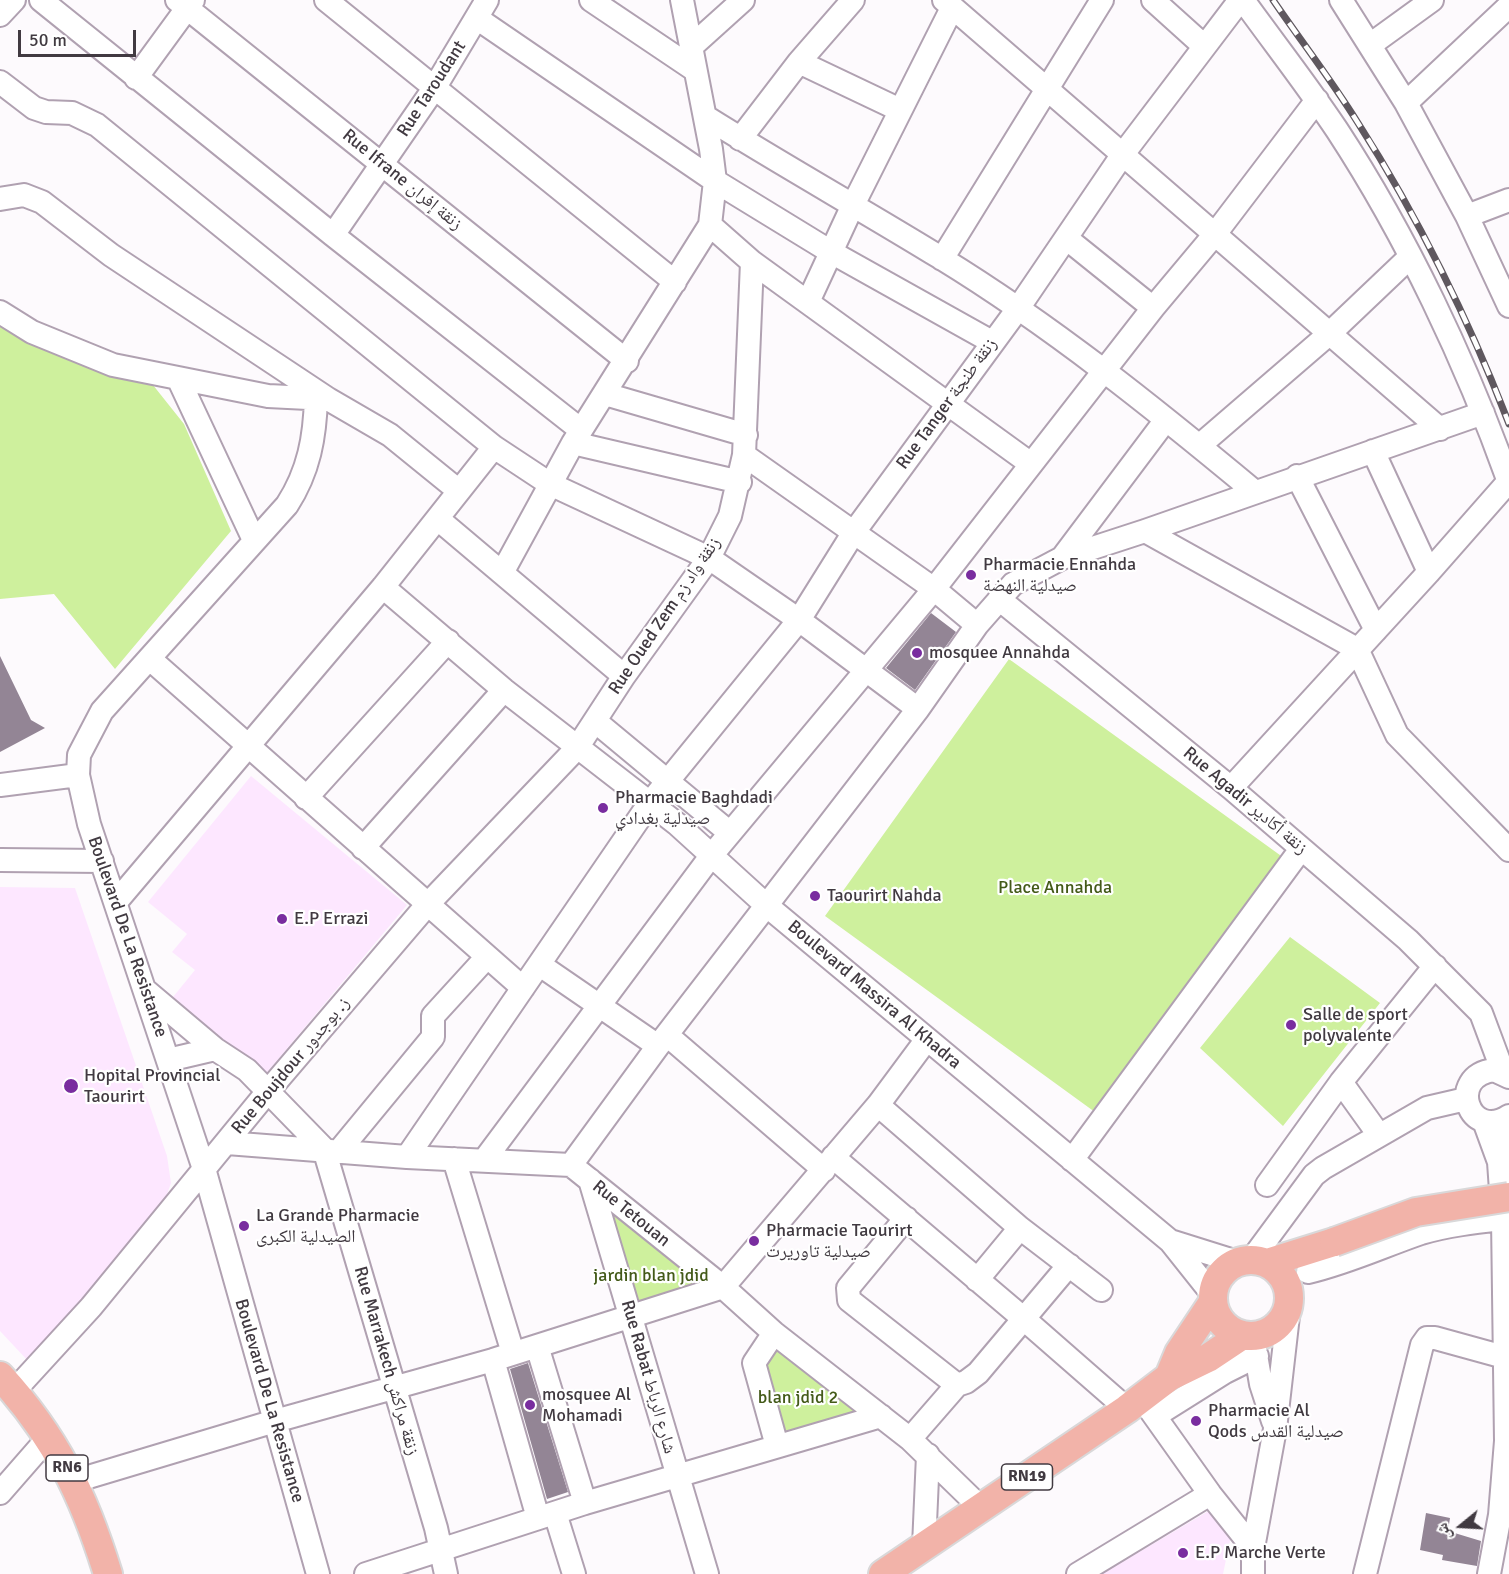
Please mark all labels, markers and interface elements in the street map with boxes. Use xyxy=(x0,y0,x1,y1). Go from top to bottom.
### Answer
scale bar xyxy=(21,18,140,56)
text: 50 m xyxy=(29,29,67,51)
street label: Rue Taroudant xyxy=(393,37,471,141)
street label: Rue Ifrane زنقة إفران xyxy=(338,125,466,235)
street label: Rue Tanger زنقة طنجة xyxy=(892,334,1002,474)
street label: Rue Oued Zem زنقة واد زم xyxy=(604,533,726,699)
place label: Pharmacie Ennahda صيدلية النهضة xyxy=(983,554,1136,596)
marker: Pharmacie Ennahda صيدلية النهضة xyxy=(964,568,978,582)
place label: mosquee Annahda xyxy=(929,642,1070,664)
marker: mosquee Annahda xyxy=(910,646,924,660)
street label: Rue Agadir زنقة أكادير xyxy=(1178,743,1312,859)
place label: Pharmacie Baghdadi صيدلية بغدادي xyxy=(615,787,773,830)
marker: Pharmacie Baghdadi صيدلية بغدادي xyxy=(596,801,610,815)
street label: Boulevard De La Resistance xyxy=(82,834,172,1040)
park label: Place Annahda xyxy=(998,877,1112,899)
place label: Taourirt Nahda xyxy=(827,885,942,907)
marker: Taourirt Nahda xyxy=(808,889,822,903)
place label: E.P Errazi xyxy=(294,908,368,930)
marker: E.P Errazi xyxy=(275,912,289,926)
street label: Boulevard Massira Al Khadra xyxy=(783,916,965,1074)
street label: Rue Boujdour ز. بوجدور xyxy=(227,993,355,1139)
place label: Salle de sport polyvalente xyxy=(1303,1004,1408,1046)
marker: Salle de sport polyvalente xyxy=(1284,1018,1298,1032)
place label: Hopital Provincial Taourirt xyxy=(84,1065,221,1108)
marker: Hopital Provincial Taourirt xyxy=(62,1077,80,1095)
street label: Rue Tetouan xyxy=(588,1176,674,1252)
place label: La Grande Pharmacie الصيدلية الكبرى xyxy=(256,1205,420,1248)
marker: La Grande Pharmacie الصيدلية الكبرى xyxy=(237,1219,251,1233)
place label: Pharmacie Taourirt صيدلية تاوريرت xyxy=(766,1220,913,1262)
marker: Pharmacie Taourirt صيدلية تاوريرت xyxy=(747,1234,761,1248)
street label: Rue Marrakech زنقة مراكش xyxy=(349,1264,423,1458)
park label: jardin blan jdid xyxy=(593,1265,709,1287)
street label: Boulevard De La Resistance xyxy=(230,1297,308,1505)
street label: Rue Rabat شارع الرباط xyxy=(616,1298,680,1456)
place label: mosquee Al Mohamadi xyxy=(542,1384,631,1426)
park label: blan jdid 2 xyxy=(758,1387,838,1409)
marker: mosquee Al Mohamadi xyxy=(523,1398,537,1412)
place label: Pharmacie Al Qods صيدلية القدس xyxy=(1208,1400,1344,1442)
marker: Pharmacie Al Qods صيدلية القدس xyxy=(1189,1414,1203,1428)
road number: RN6 xyxy=(46,1455,88,1481)
road number: RN19 xyxy=(1002,1464,1052,1490)
north arrow xyxy=(1431,1496,1491,1556)
text: ش xyxy=(1432,1520,1456,1543)
place label: E.P Marche Verte xyxy=(1195,1542,1326,1564)
marker: E.P Marche Verte xyxy=(1176,1546,1190,1560)

